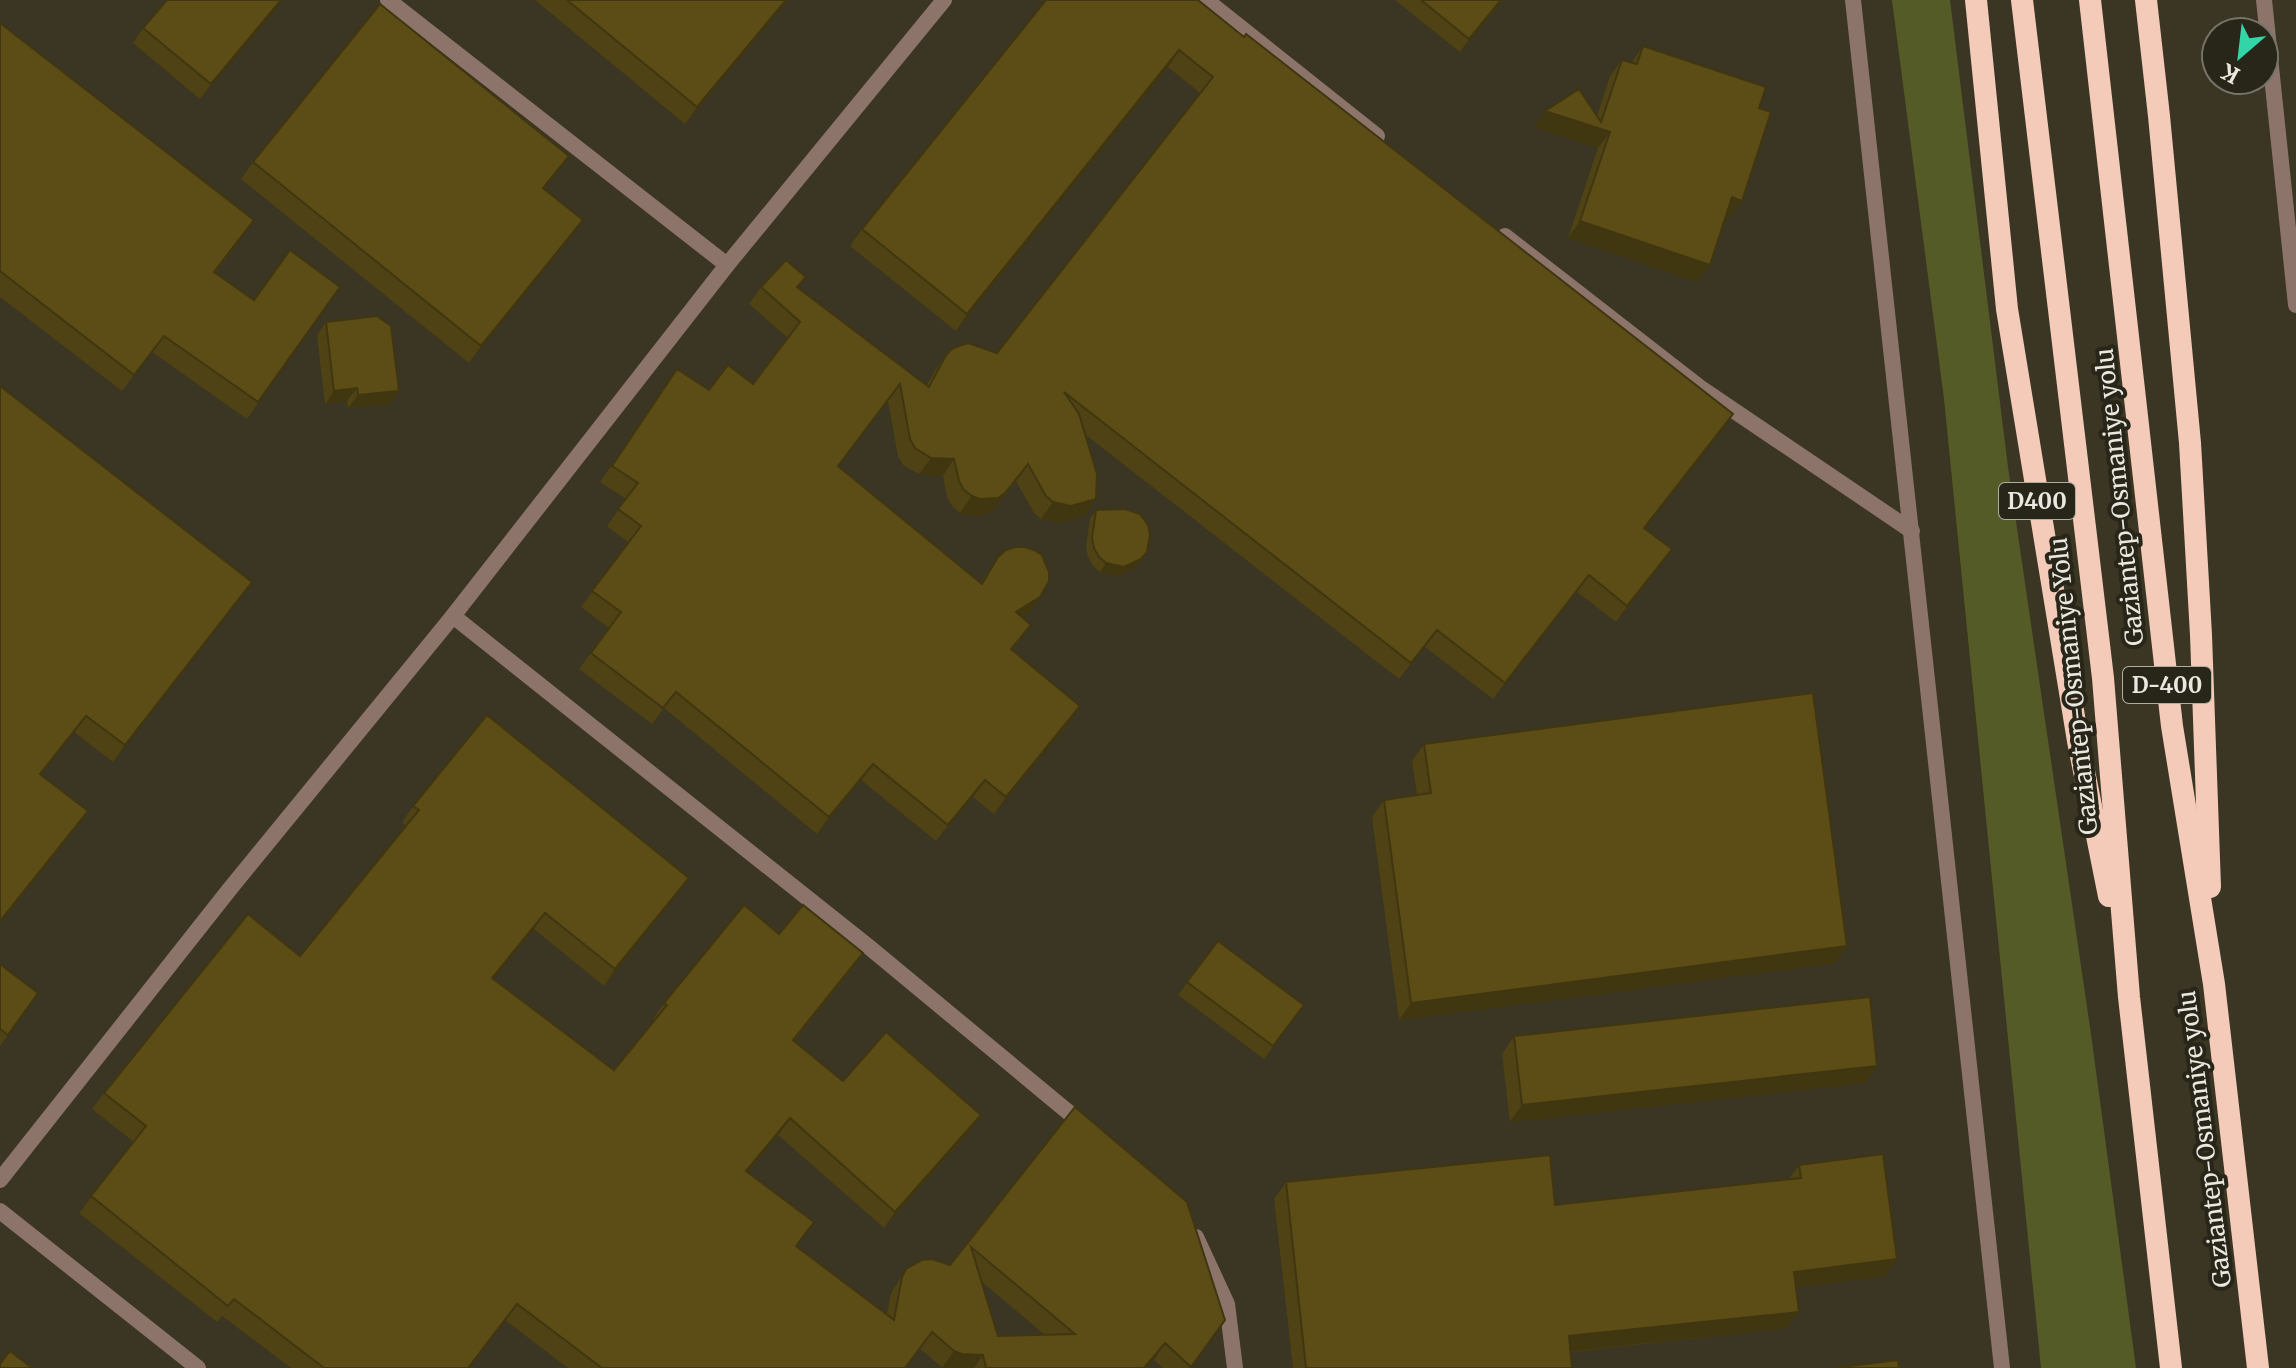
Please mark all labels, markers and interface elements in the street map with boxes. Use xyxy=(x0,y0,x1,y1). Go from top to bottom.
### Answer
north arrow xyxy=(2200,16,2280,96)
text: K xyxy=(2216,57,2244,90)
street label: Gaziantep-Osmaniye yolu xyxy=(2088,347,2151,647)
road number: D400 xyxy=(1999,483,2075,519)
street label: Gaziantep-Osmaniye Yolu xyxy=(2042,536,2105,836)
road number: D-400 xyxy=(2123,667,2211,703)
street label: Gaziantep-Osmaniye yolu xyxy=(2171,989,2238,1289)

